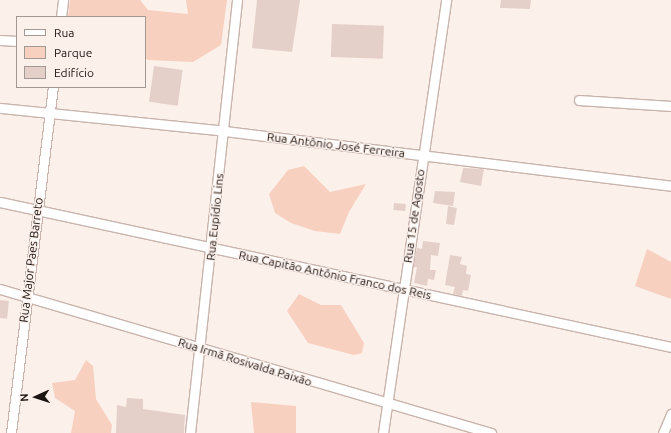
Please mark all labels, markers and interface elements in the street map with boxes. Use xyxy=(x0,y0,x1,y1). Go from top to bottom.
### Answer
legend xyxy=(16,16,146,88)
text: Rua xyxy=(54,26,75,39)
text: Parque xyxy=(54,46,92,59)
text: Edifício xyxy=(54,66,94,79)
street label: Rua Antônio José Ferreira xyxy=(266,129,406,161)
street label: Rua 15 de Agosto xyxy=(400,168,428,264)
street label: Rua Eupídio Lins xyxy=(203,173,227,261)
street label: Rua Major Paes Barreto xyxy=(16,197,46,323)
street label: Rua Capitão Antônio Franco dos Reis xyxy=(237,248,433,302)
street label: Rua Irmã Rosivalda Paixão xyxy=(176,335,314,389)
north arrow xyxy=(16,377,56,417)
text: N xyxy=(18,393,30,402)

